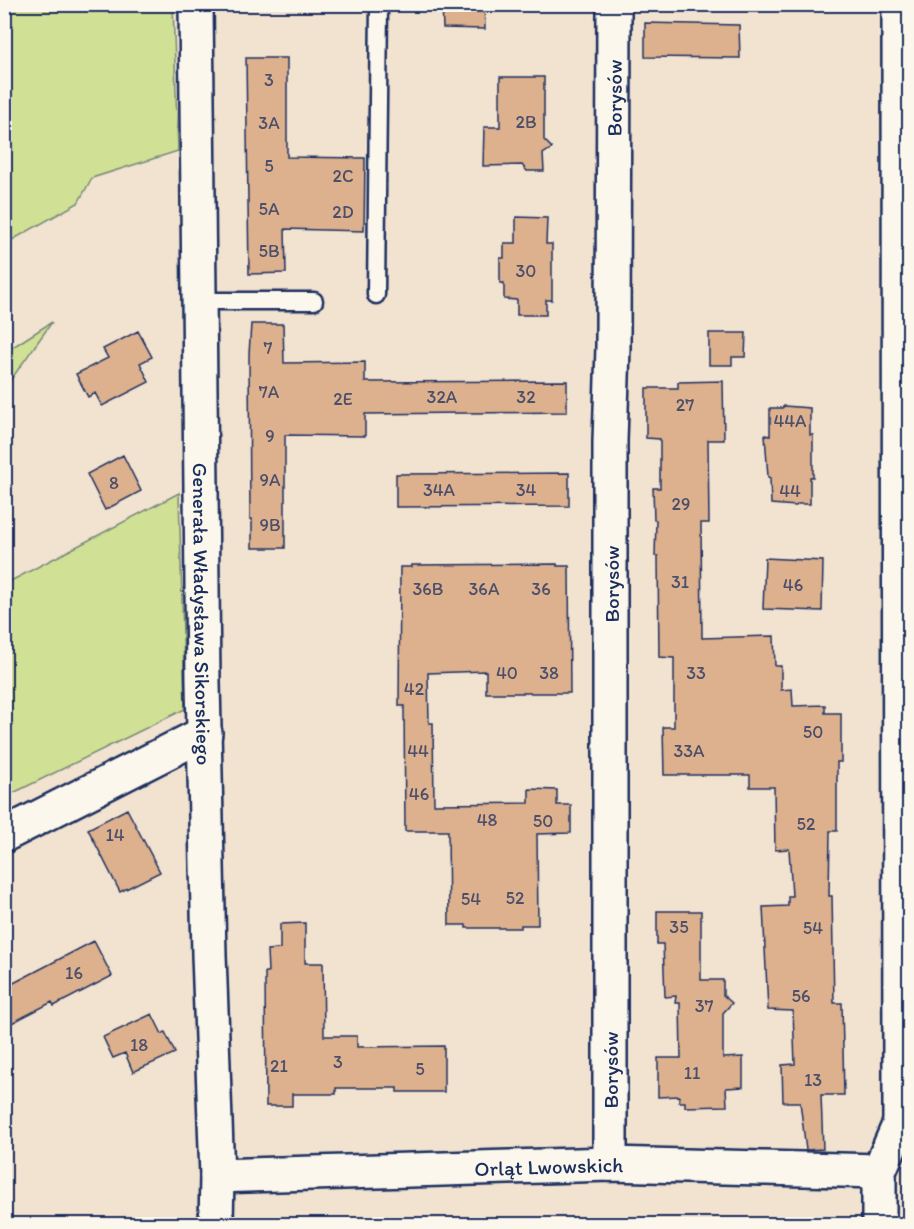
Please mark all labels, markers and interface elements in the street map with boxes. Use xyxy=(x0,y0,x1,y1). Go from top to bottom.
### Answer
street label: Borysów xyxy=(601,59,626,137)
house number: 3 xyxy=(264,69,274,91)
house number: 2B xyxy=(515,111,537,133)
house number: 3A xyxy=(258,112,280,134)
house number: 5 xyxy=(264,155,274,177)
house number: 2C xyxy=(332,165,354,187)
house number: 5A xyxy=(259,198,280,220)
house number: 2D xyxy=(332,201,354,223)
house number: 5B xyxy=(258,240,280,262)
house number: 30 xyxy=(516,260,536,282)
house number: 7 xyxy=(264,337,273,359)
house number: 7A xyxy=(259,381,280,403)
house number: 32A xyxy=(427,386,458,408)
house number: 32 xyxy=(516,386,536,408)
house number: 2E xyxy=(333,388,353,410)
house number: 27 xyxy=(676,394,694,416)
house number: 44A xyxy=(773,410,807,432)
house number: 9 xyxy=(265,425,275,447)
street label: Generała Władysława Sikorskiego xyxy=(188,462,217,766)
house number: 9A xyxy=(260,469,281,491)
house number: 8 xyxy=(109,472,119,494)
house number: 34A xyxy=(423,479,456,501)
house number: 34 xyxy=(516,479,536,501)
house number: 44 xyxy=(779,480,801,502)
house number: 29 xyxy=(672,493,690,515)
house number: 9B xyxy=(259,514,281,536)
street label: Borysów xyxy=(599,545,624,623)
house number: 31 xyxy=(671,571,689,593)
house number: 46 xyxy=(783,574,803,596)
house number: 36B xyxy=(413,578,443,600)
house number: 36A xyxy=(469,578,500,600)
house number: 36 xyxy=(531,578,551,600)
house number: 40 xyxy=(496,662,518,684)
house number: 38 xyxy=(539,662,559,684)
house number: 33 xyxy=(686,662,706,684)
house number: 42 xyxy=(404,678,425,700)
house number: 50 xyxy=(803,721,823,743)
house number: 44 xyxy=(407,740,429,762)
house number: 33A xyxy=(673,740,705,762)
house number: 46 xyxy=(409,783,429,805)
house number: 48 xyxy=(477,809,497,831)
house number: 50 xyxy=(533,810,553,832)
house number: 52 xyxy=(797,813,816,835)
house number: 14 xyxy=(105,824,125,846)
house number: 52 xyxy=(506,887,525,909)
house number: 54 xyxy=(461,888,481,910)
house number: 35 xyxy=(669,916,689,938)
house number: 54 xyxy=(803,917,823,939)
house number: 16 xyxy=(65,962,83,984)
house number: 56 xyxy=(792,985,810,1007)
house number: 37 xyxy=(695,995,713,1017)
street label: Borysów xyxy=(598,1031,623,1109)
house number: 18 xyxy=(130,1034,148,1056)
house number: 3 xyxy=(333,1051,343,1073)
house number: 21 xyxy=(270,1055,288,1077)
house number: 5 xyxy=(415,1058,425,1080)
house number: 11 xyxy=(684,1062,700,1084)
house number: 13 xyxy=(804,1069,822,1091)
street label: Orląt Lwowskich xyxy=(474,1151,624,1181)

